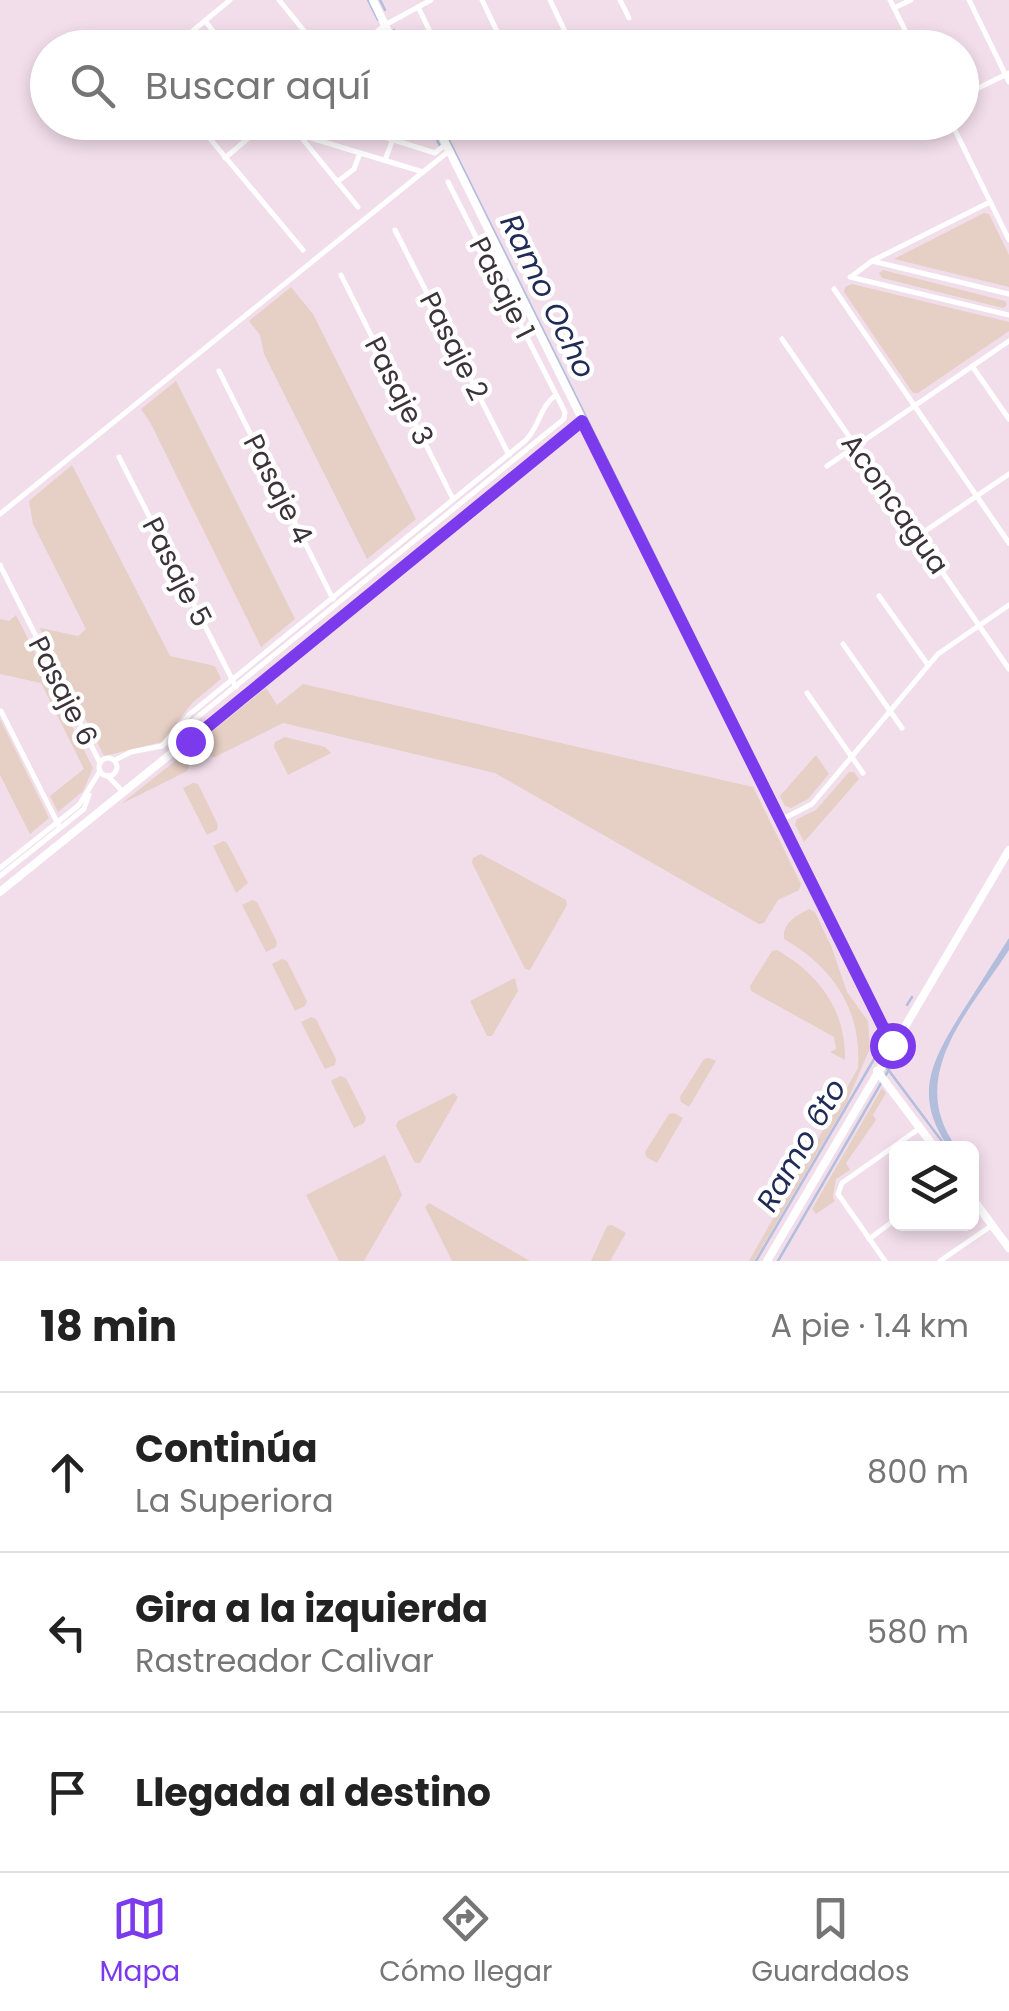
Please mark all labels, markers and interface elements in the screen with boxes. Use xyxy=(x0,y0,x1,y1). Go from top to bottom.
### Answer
search box xyxy=(30,30,979,140)
icon: search xyxy=(65,58,120,113)
text: Buscar aquí xyxy=(145,59,371,112)
water label: Ramo Ocho xyxy=(490,207,606,385)
street label: Pasaje 1 xyxy=(460,230,544,346)
street label: Pasaje 2 xyxy=(410,285,498,407)
street label: Pasaje 3 xyxy=(355,330,443,452)
street label: Aconcagua xyxy=(832,426,958,582)
street label: Pasaje 4 xyxy=(234,428,322,550)
street label: Pasaje 5 xyxy=(133,511,221,633)
street label: Pasaje 6 xyxy=(19,629,107,753)
route end xyxy=(168,719,214,765)
route start xyxy=(870,1023,916,1069)
water label: Ramo 6to xyxy=(746,1071,856,1219)
map controls xyxy=(889,1141,979,1231)
button: layers xyxy=(889,1141,979,1231)
text: 18 min xyxy=(40,1297,177,1356)
text: A pie · 1.4 km xyxy=(771,1303,969,1348)
text: Continúa xyxy=(135,1422,317,1475)
icon: ahead xyxy=(40,1445,95,1500)
text: 800 m xyxy=(867,1449,969,1494)
text: La Superiora xyxy=(135,1478,334,1523)
text: Gira a la izquierda xyxy=(135,1582,488,1635)
icon: left xyxy=(40,1605,95,1660)
text: 580 m xyxy=(867,1609,969,1654)
text: Rastreador Calivar xyxy=(135,1638,434,1683)
icon: arrive xyxy=(40,1765,95,1820)
text: Llegada al destino xyxy=(135,1766,491,1819)
tab: Mapa xyxy=(99,1891,180,1993)
tab: Cómo llegar xyxy=(379,1891,552,1993)
tab: Guardados xyxy=(751,1891,910,1993)

